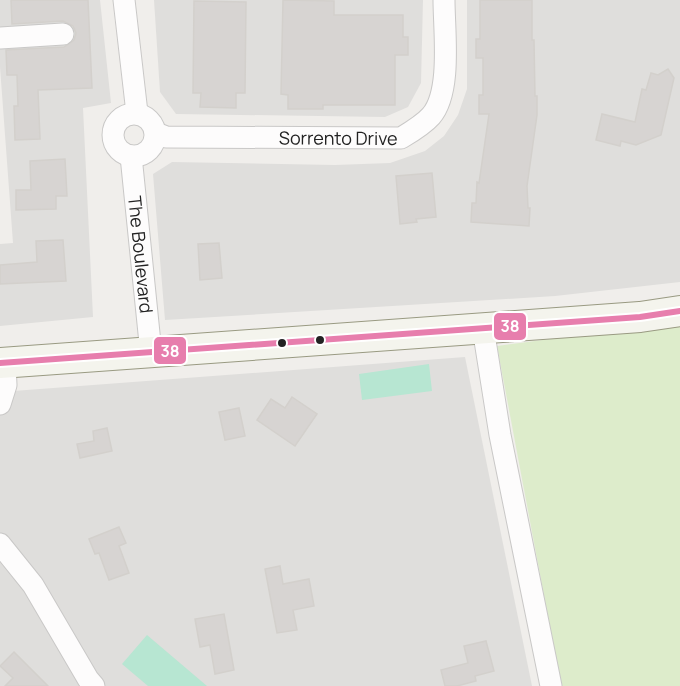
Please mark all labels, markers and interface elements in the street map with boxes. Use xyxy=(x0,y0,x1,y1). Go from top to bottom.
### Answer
street label: Sorrento Drive xyxy=(279,125,398,150)
street label: The Boulevard xyxy=(123,195,159,314)
line badge: 38 xyxy=(493,312,527,341)
text: 38 xyxy=(500,315,520,337)
unlabelled marker xyxy=(314,334,326,346)
line badge: 38 xyxy=(153,336,187,365)
unlabelled marker xyxy=(276,337,288,349)
text: 38 xyxy=(160,340,180,362)

